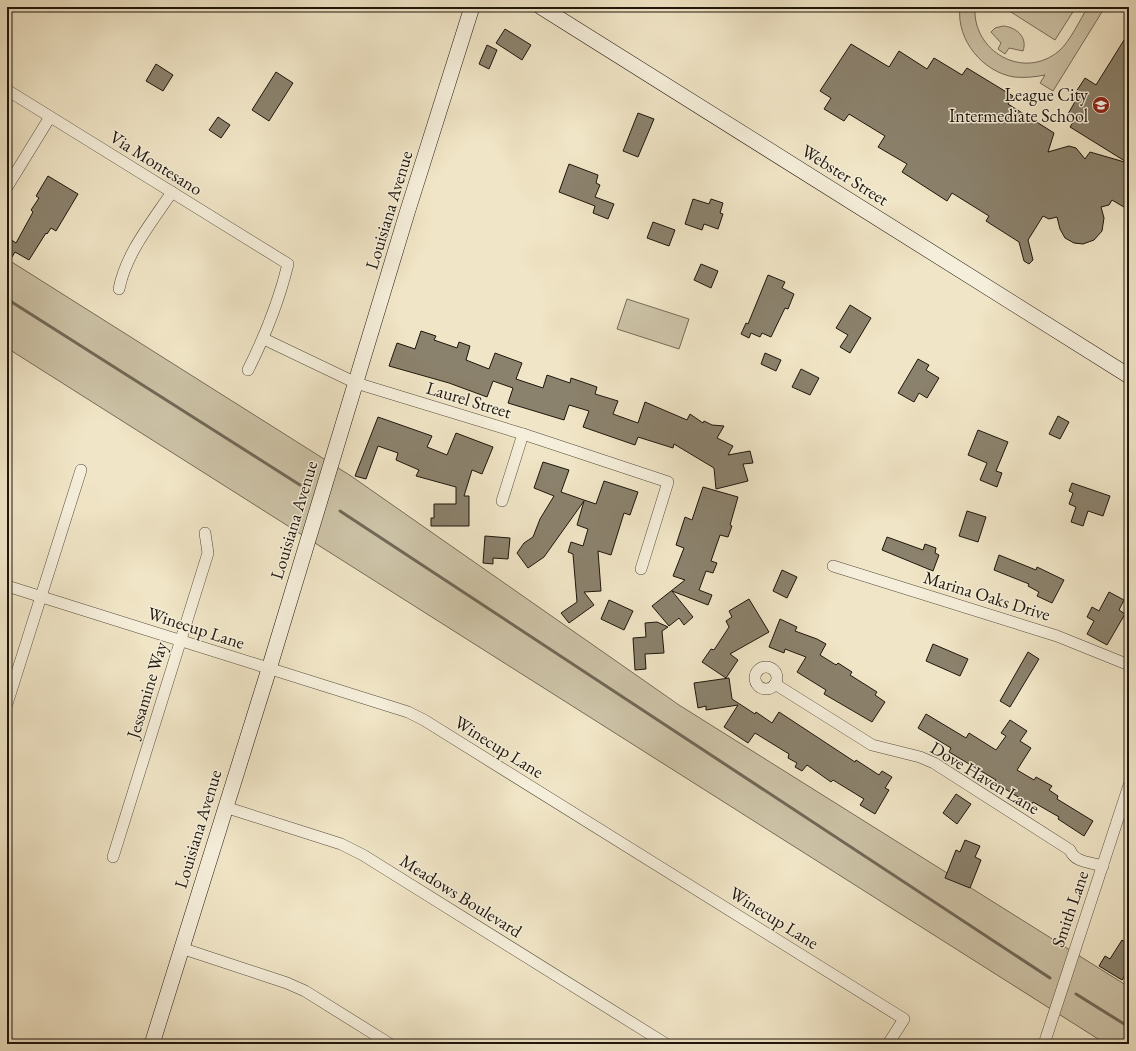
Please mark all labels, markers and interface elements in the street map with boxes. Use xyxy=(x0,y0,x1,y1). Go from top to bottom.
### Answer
place label: League City Intermediate School xyxy=(949,83,1088,127)
school or university icon: League City Intermediate School xyxy=(1091,95,1111,115)
street label: Via Montesano xyxy=(106,125,207,200)
street label: Webster Street xyxy=(797,139,893,211)
street label: Louisiana Avenue xyxy=(360,148,417,272)
street label: Laurel Street xyxy=(424,376,515,423)
street label: Louisiana Avenue xyxy=(265,458,322,582)
street label: Marina Oaks Drive xyxy=(921,565,1053,626)
street label: Winecup Lane xyxy=(145,601,248,654)
street label: Jessamine Way xyxy=(120,639,172,743)
street label: Winecup Lane xyxy=(450,710,548,783)
street label: Dove Haven Lane xyxy=(926,736,1044,819)
street label: Louisiana Avenue xyxy=(169,767,226,891)
street label: Meadows Boulevard xyxy=(396,849,527,943)
street label: Smith Lane xyxy=(1046,867,1093,950)
street label: Winecup Lane xyxy=(725,881,823,954)

